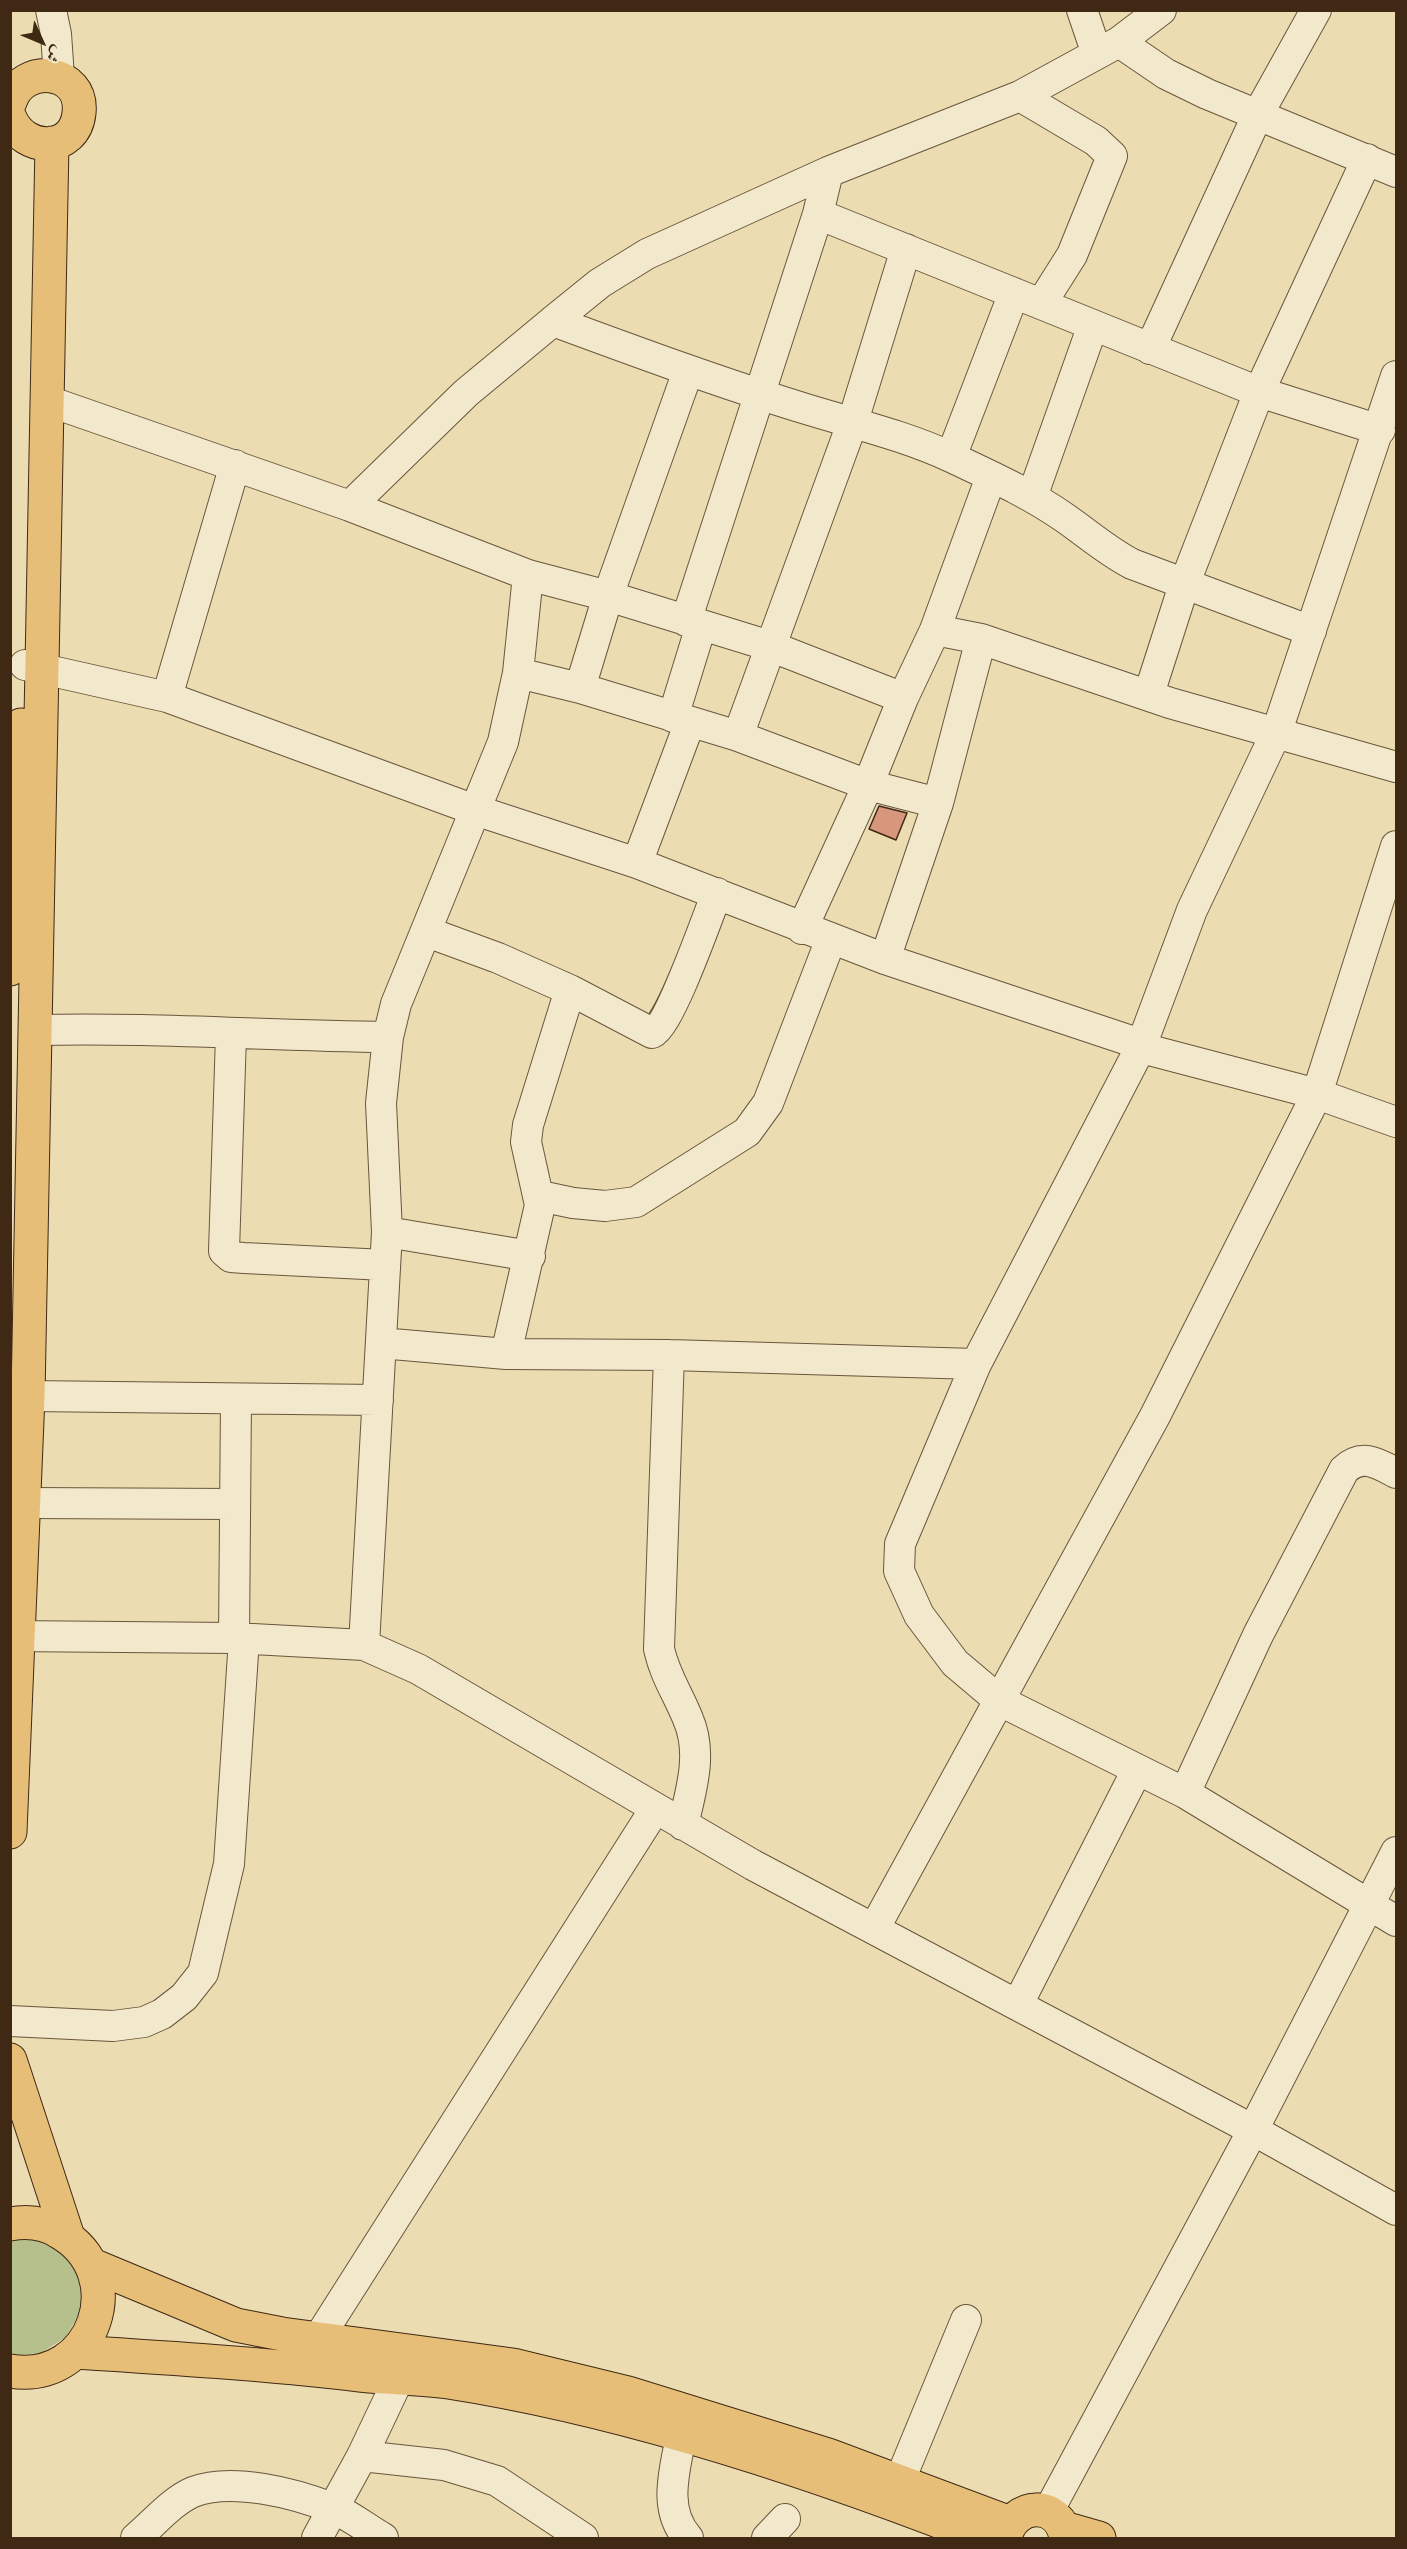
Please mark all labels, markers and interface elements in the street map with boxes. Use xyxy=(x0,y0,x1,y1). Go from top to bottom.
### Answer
north arrow xyxy=(12,12,72,72)
text: ش xyxy=(41,40,69,69)

